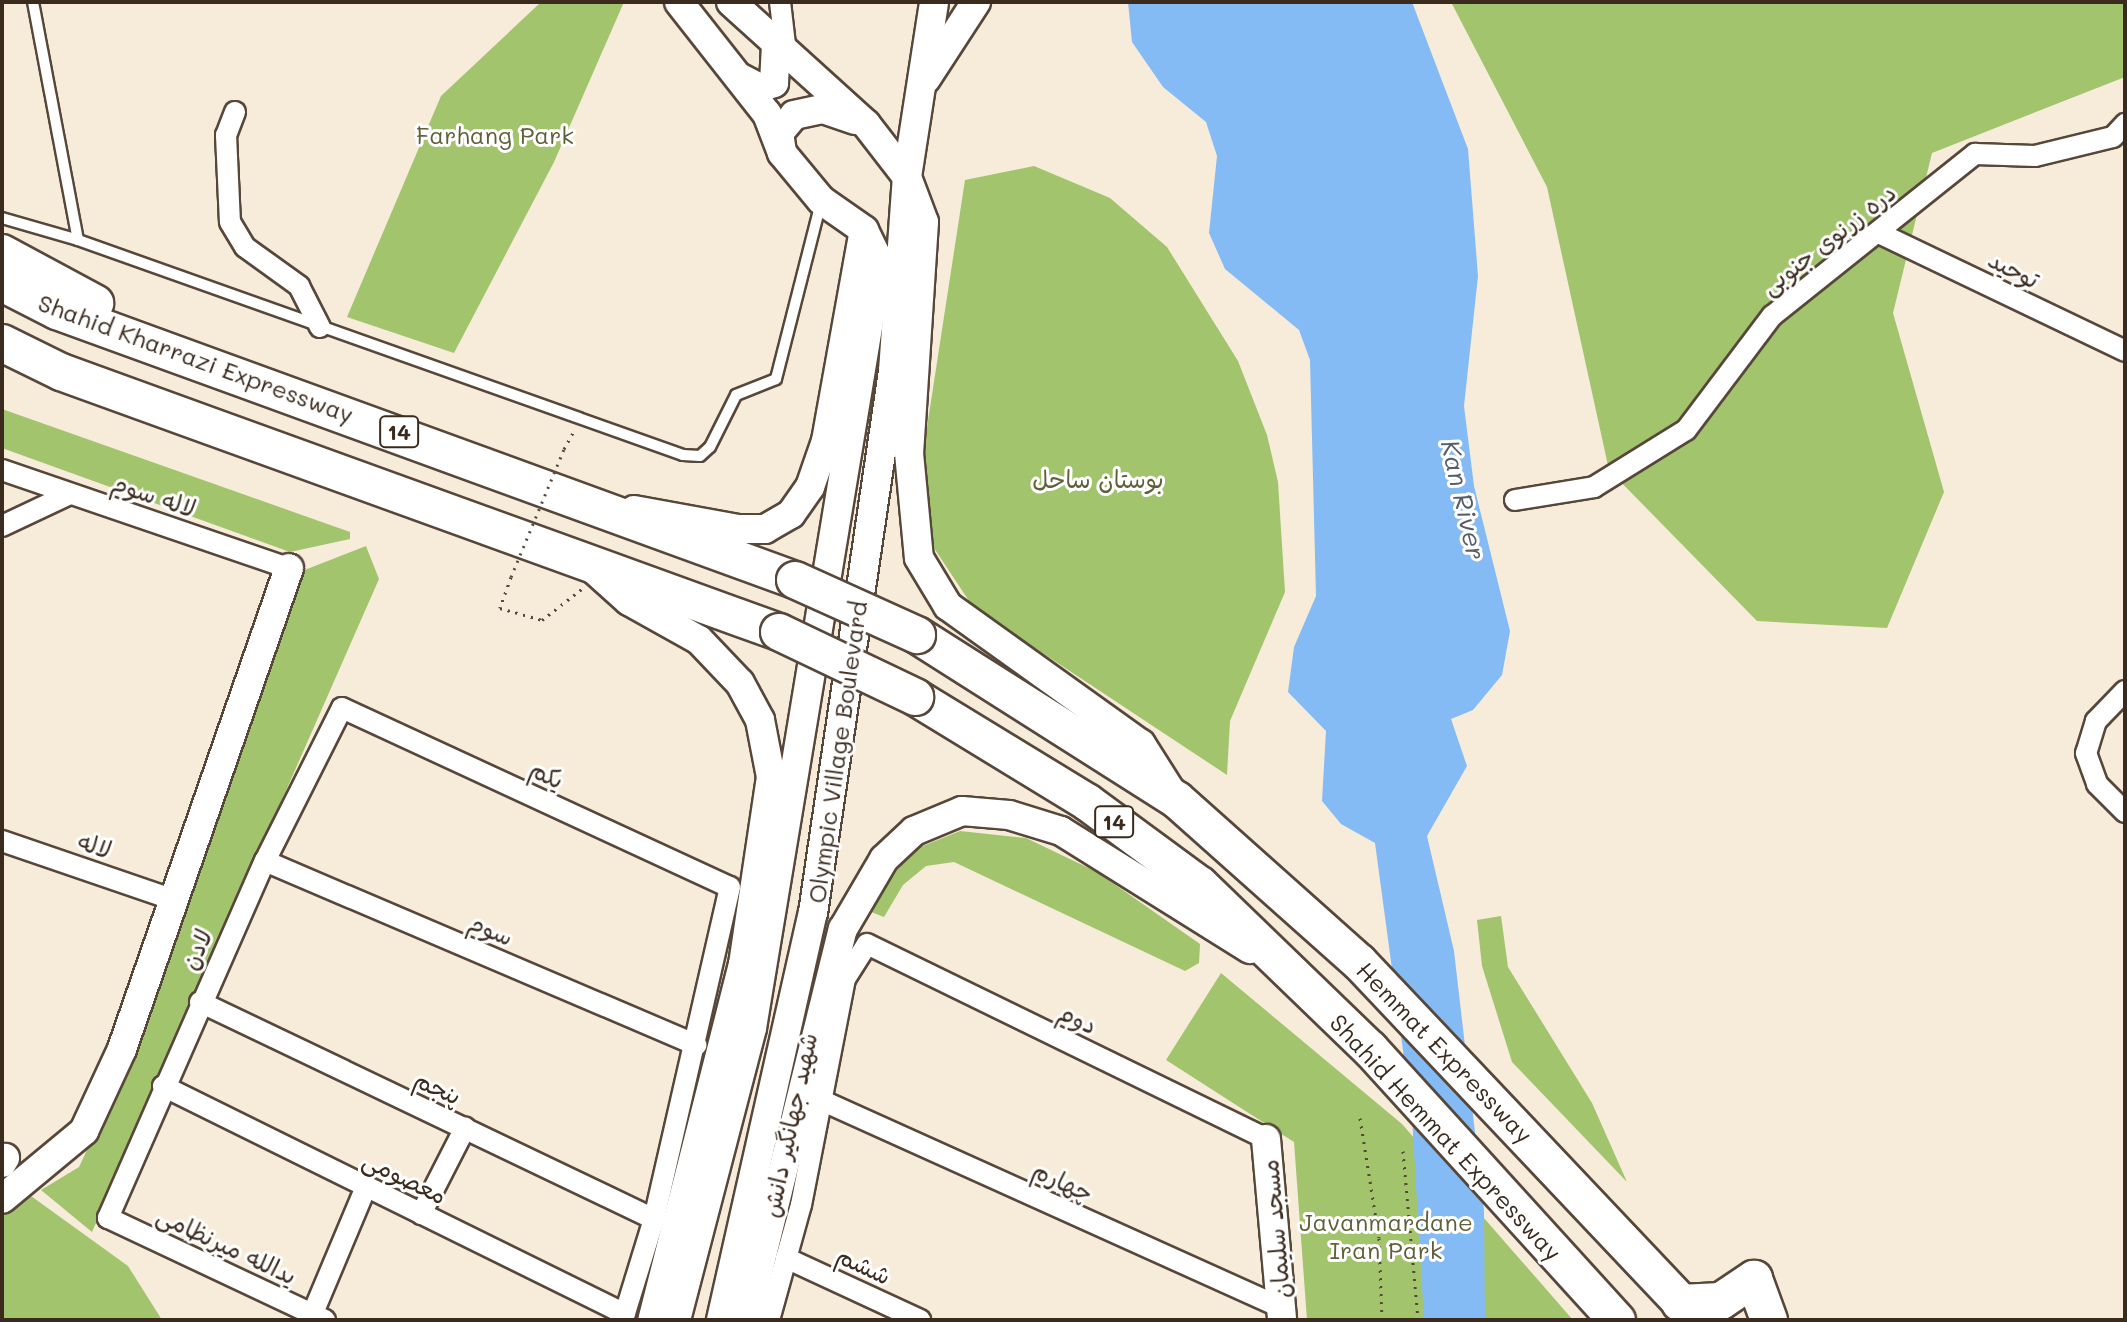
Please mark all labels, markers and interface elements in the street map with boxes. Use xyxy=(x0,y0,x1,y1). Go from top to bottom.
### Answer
park label: Farhang Park xyxy=(416,121,574,149)
street label: دره زرنوی جنوبی xyxy=(1755,178,1901,300)
street label: توحید xyxy=(1984,244,2044,294)
street label: Shahid Kharrazi Expressway xyxy=(34,287,358,429)
road number: 14 xyxy=(379,414,419,450)
water label: Kan River xyxy=(1434,437,1492,563)
park label: بوستان ساحل xyxy=(1032,465,1164,493)
street label: لاله سوم xyxy=(108,467,200,523)
street label: Olympic Village Boulevard xyxy=(802,599,872,905)
street label: یکم xyxy=(526,754,568,794)
road number: 14 xyxy=(1094,804,1134,840)
street label: لاله xyxy=(74,826,116,864)
street label: سوم xyxy=(464,907,518,951)
street label: لادن xyxy=(174,924,218,974)
street label: Hemmat Expressway xyxy=(1351,955,1539,1149)
street label: دوم xyxy=(1054,997,1102,1039)
street label: Shahid Hemmat Expressway xyxy=(1324,1008,1568,1266)
street label: شهید جهانگیر دانش xyxy=(755,1030,823,1220)
street label: پنجم xyxy=(410,1064,466,1110)
street label: معصومی xyxy=(358,1144,452,1210)
street label: چهارم xyxy=(1028,1155,1098,1207)
street label: مسجد سلیمان xyxy=(1255,1158,1295,1300)
street label: یدالله میرنظامی xyxy=(153,1200,301,1290)
park label: Javanmardane Iran Park xyxy=(1299,1208,1473,1264)
street label: ششم xyxy=(832,1240,896,1290)

